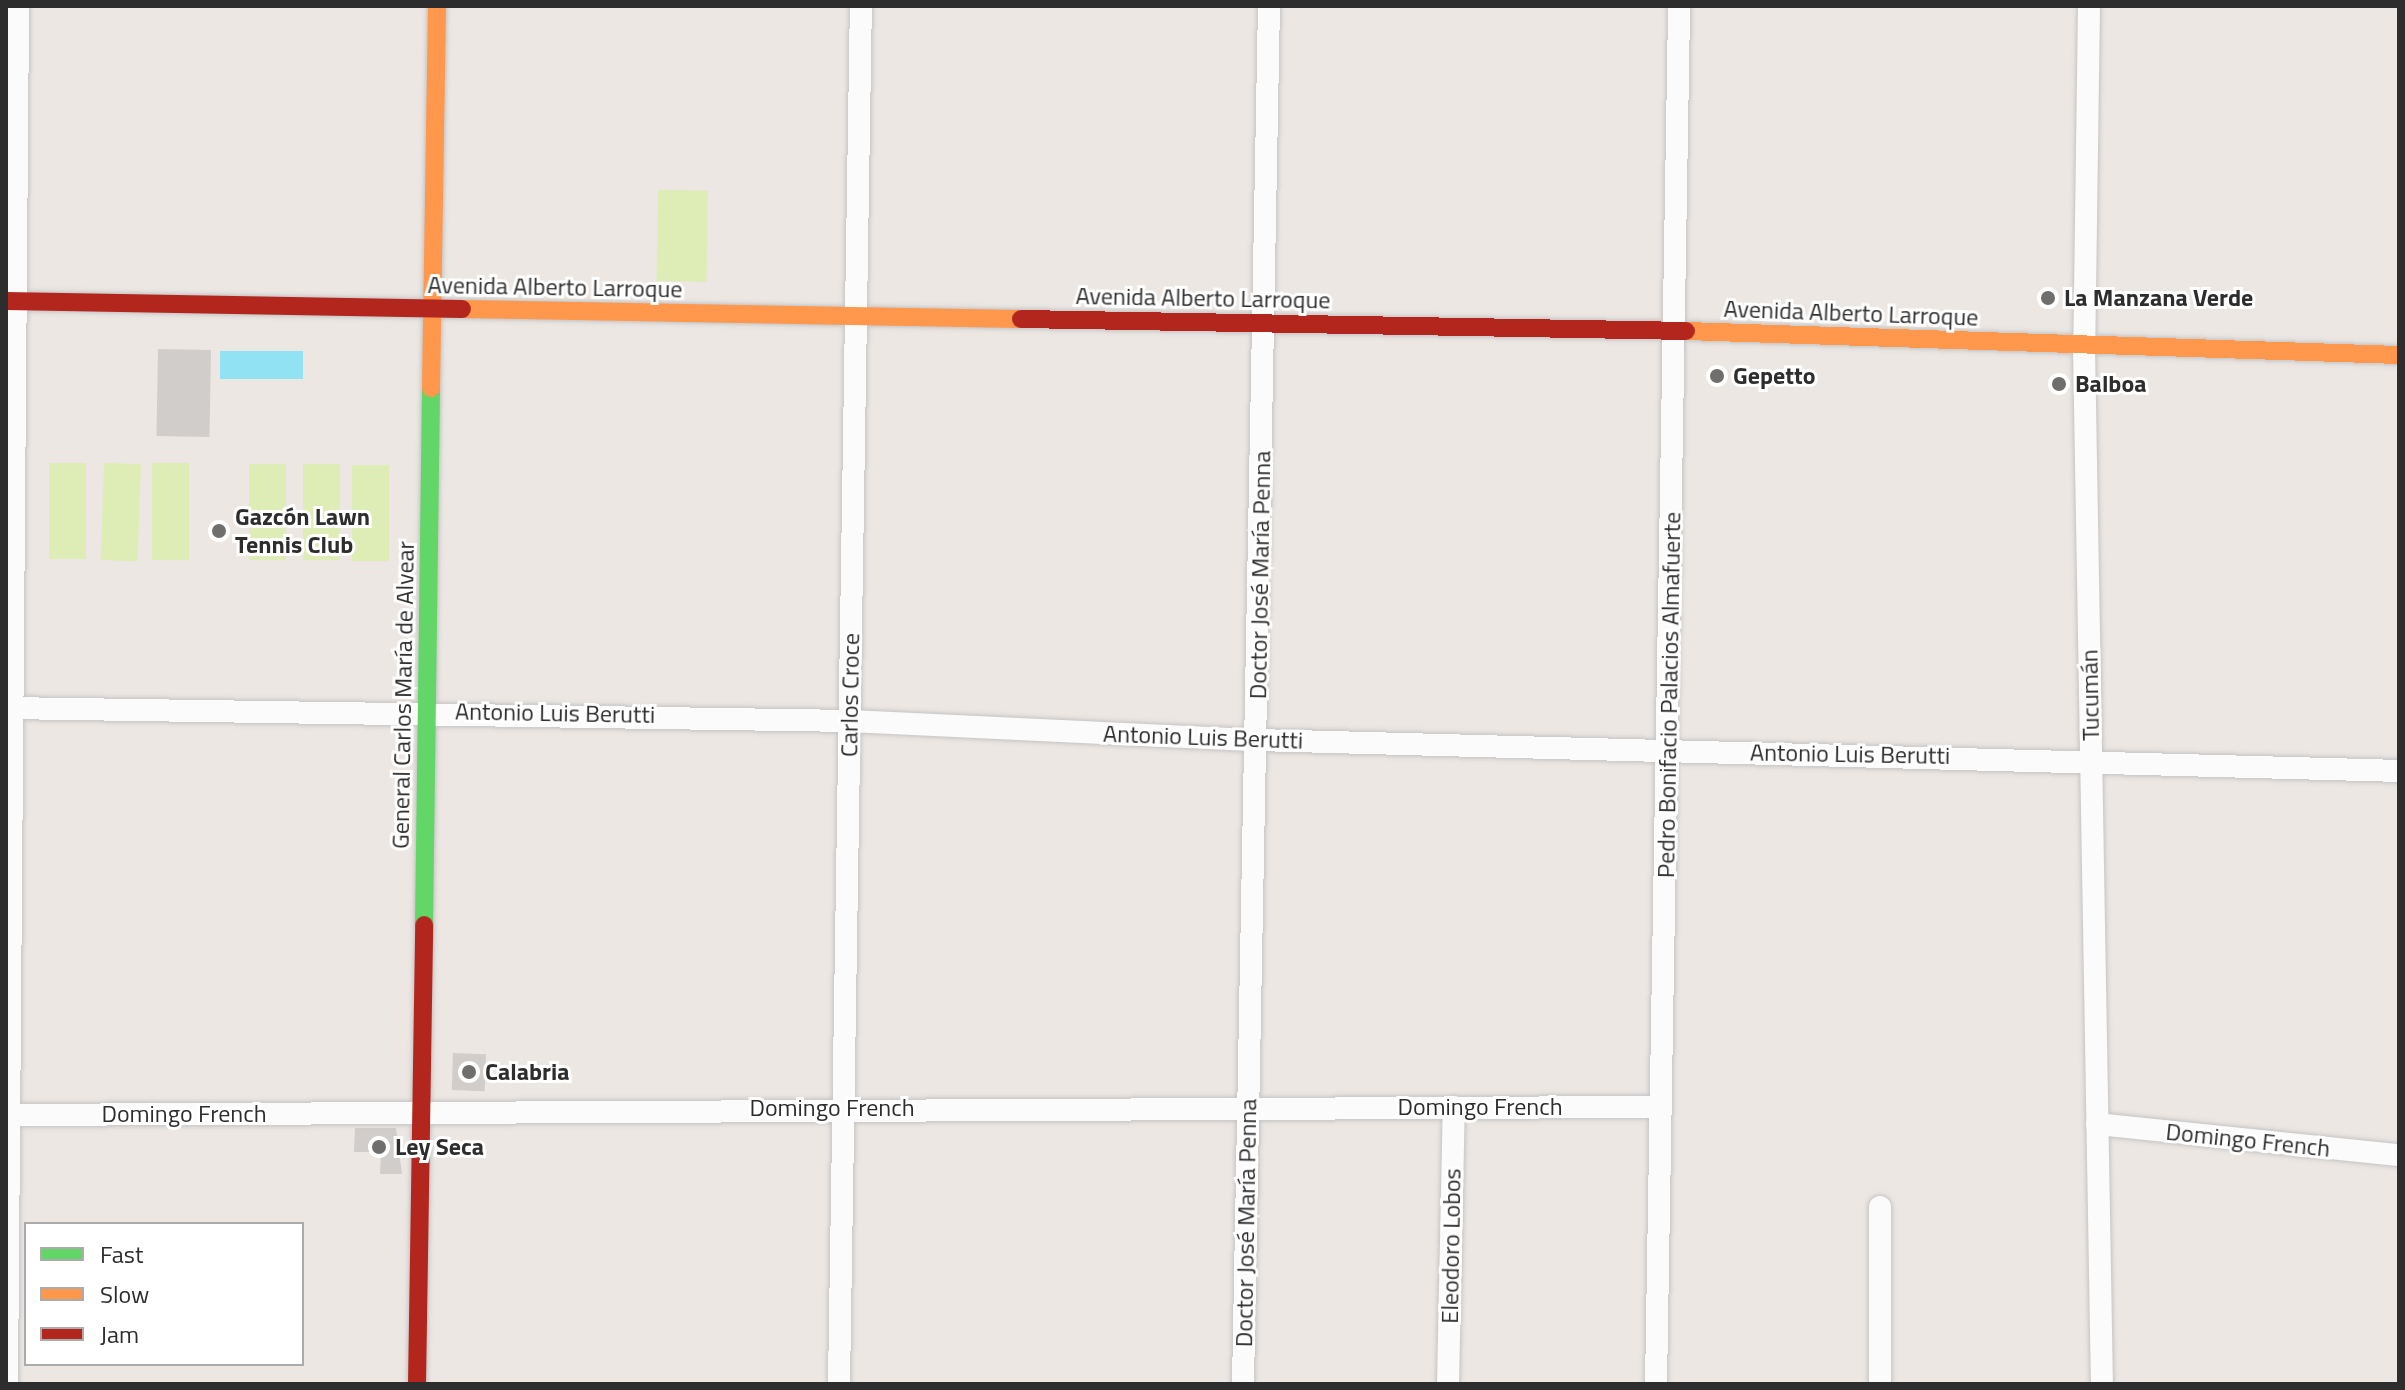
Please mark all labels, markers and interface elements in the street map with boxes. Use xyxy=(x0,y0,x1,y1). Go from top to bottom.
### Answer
street label: Avenida Alberto Larroque xyxy=(427,270,683,304)
street label: Avenida Alberto Larroque xyxy=(1075,281,1331,315)
place label: La Manzana Verde xyxy=(2064,284,2253,312)
marker: La Manzana Verde xyxy=(2039,289,2057,307)
street label: Avenida Alberto Larroque xyxy=(1723,294,1979,332)
place label: Gepetto xyxy=(1733,362,1815,390)
marker: Gepetto xyxy=(1708,367,1726,385)
place label: Balboa xyxy=(2075,370,2146,398)
marker: Balboa xyxy=(2050,375,2068,393)
street label: Doctor José María Penna xyxy=(1243,451,1277,699)
place label: Gazcón Lawn Tennis Club xyxy=(235,503,370,559)
street label: Pedro Bonifacio Palacios Almafuerte xyxy=(1651,512,1687,878)
marker: Gazcón Lawn Tennis Club xyxy=(210,522,228,540)
street label: General Carlos María de Alvear xyxy=(386,541,420,849)
street label: Carlos Croce xyxy=(835,633,865,757)
street label: Tucumán xyxy=(2075,649,2105,741)
street label: Antonio Luis Berutti xyxy=(455,697,655,729)
street label: Antonio Luis Berutti xyxy=(1102,719,1304,755)
street label: Antonio Luis Berutti xyxy=(1750,738,1950,770)
place label: Calabria xyxy=(485,1058,569,1086)
marker: Calabria xyxy=(460,1063,478,1081)
street label: Domingo French xyxy=(1397,1093,1563,1121)
street label: Domingo French xyxy=(749,1094,915,1122)
street label: Doctor José María Penna xyxy=(1229,1099,1263,1347)
street label: Domingo French xyxy=(101,1100,267,1128)
street label: Domingo French xyxy=(2164,1117,2332,1163)
place label: Ley Seca xyxy=(395,1133,484,1161)
marker: Ley Seca xyxy=(370,1138,388,1156)
street label: Eleodoro Lobos xyxy=(1435,1168,1467,1324)
legend xyxy=(24,1222,304,1366)
text: Fast xyxy=(100,1236,143,1272)
text: Slow xyxy=(100,1276,149,1312)
text: Jam xyxy=(100,1316,139,1352)

